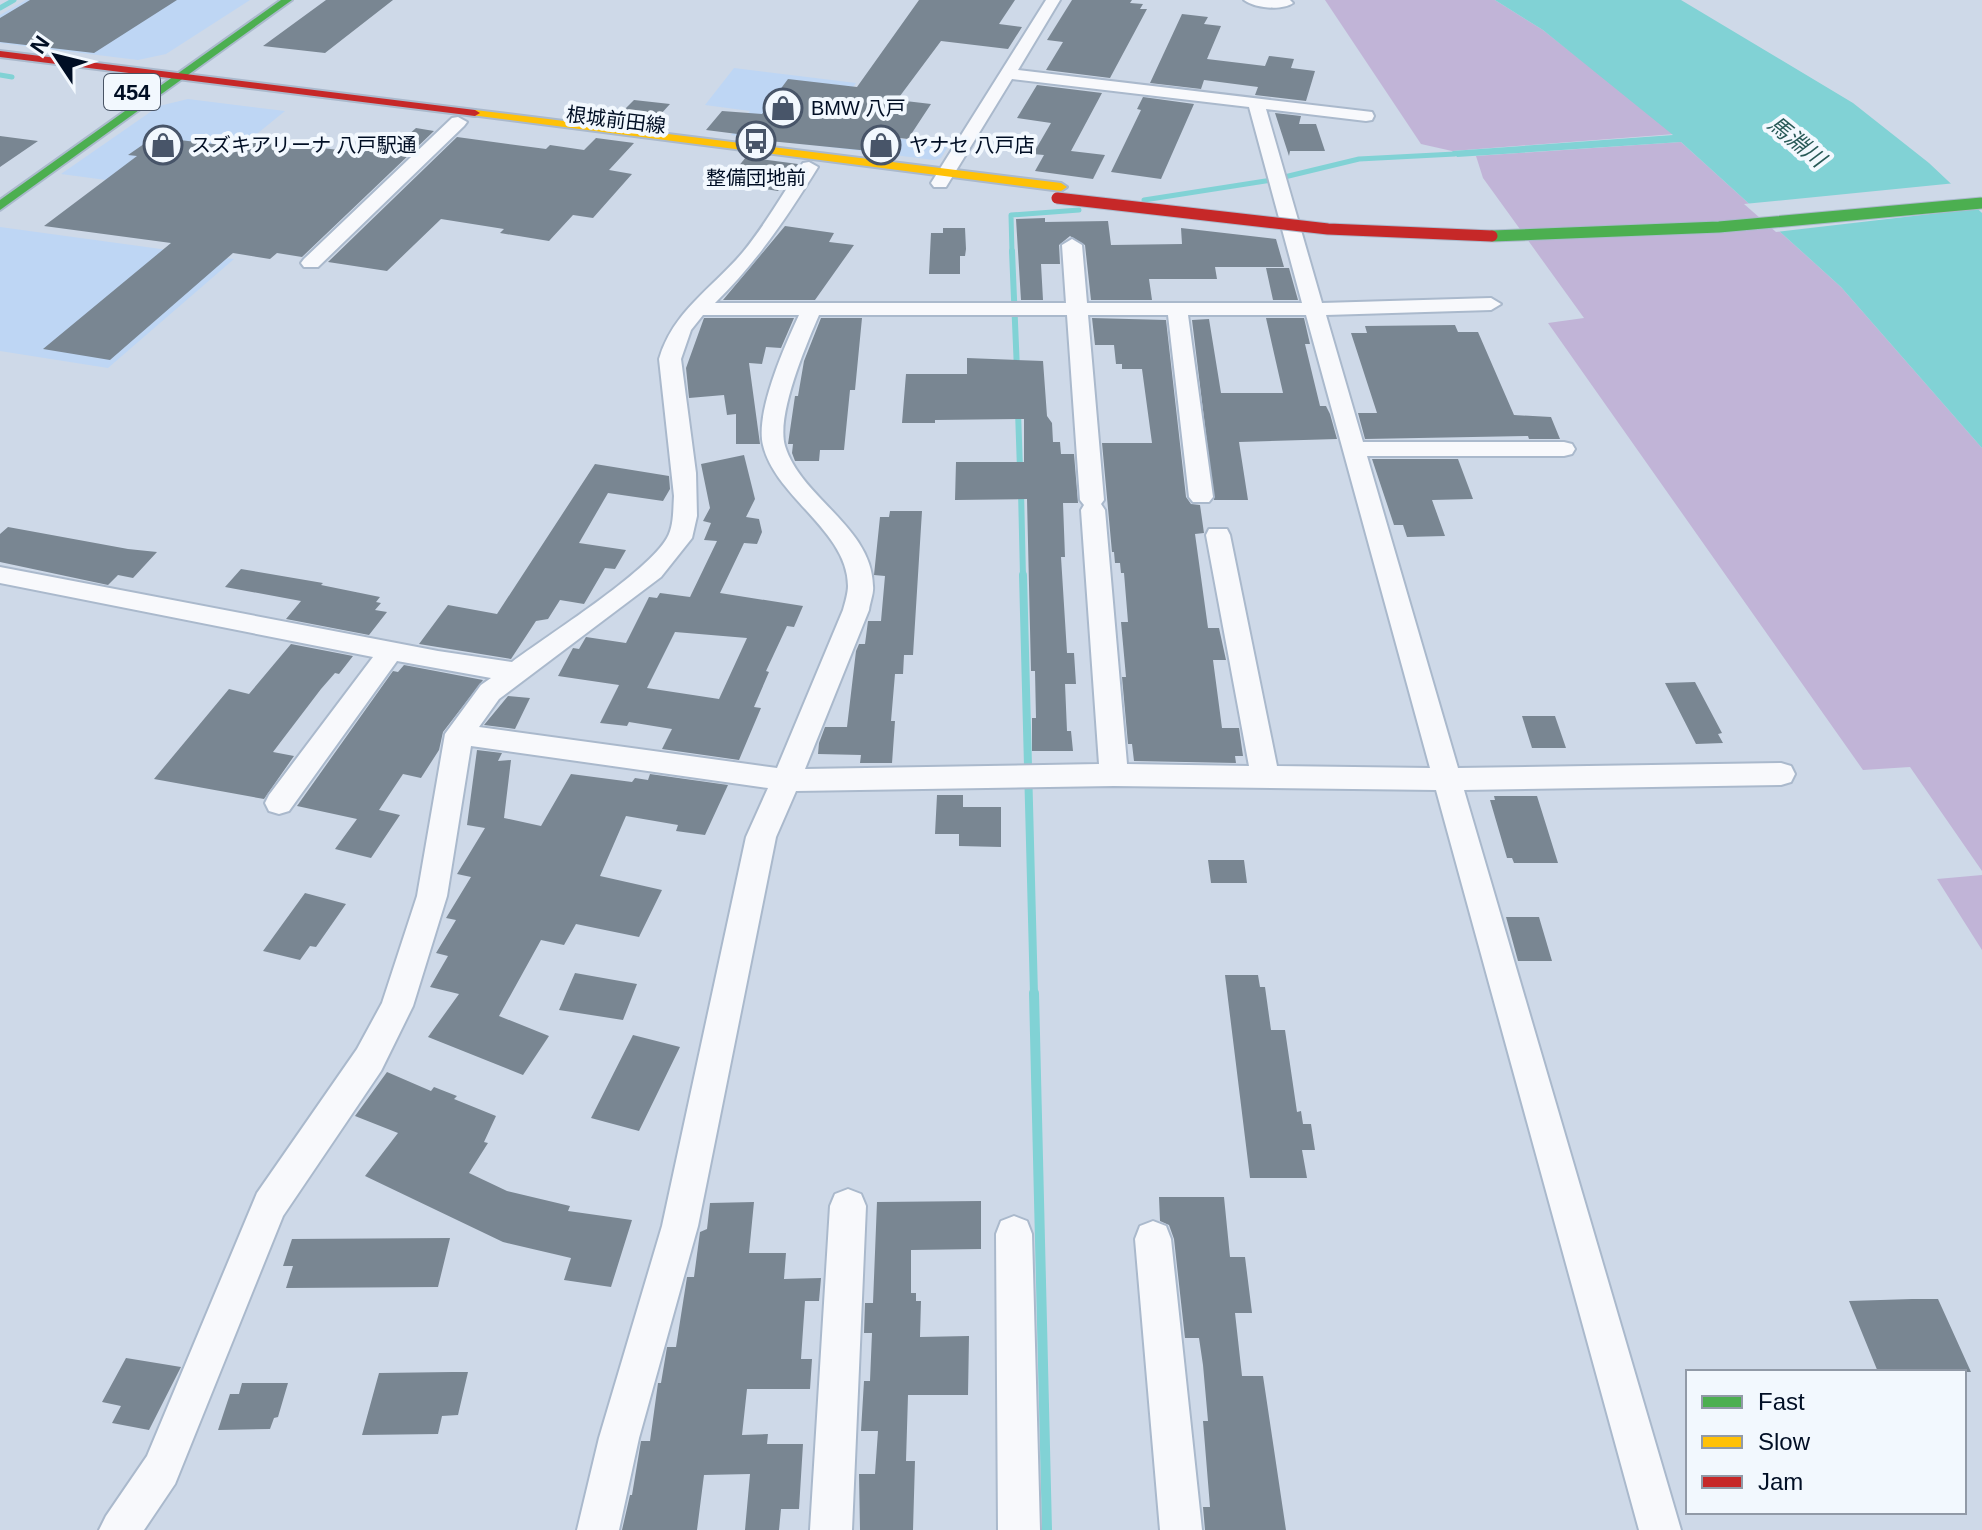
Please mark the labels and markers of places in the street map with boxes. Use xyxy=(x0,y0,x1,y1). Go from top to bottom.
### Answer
shop icon: BMW 八戸 xyxy=(762,87,804,129)
place label: BMW 八戸 xyxy=(811,97,905,119)
bus stop icon: 整備団地前 xyxy=(735,120,777,162)
shop icon: スズキアリーナ 八戸駅通 xyxy=(142,124,184,166)
shop icon: ヤナセ 八戸店 xyxy=(860,124,902,166)
place label: スズキアリーナ 八戸駅通 xyxy=(191,134,417,156)
place label: ヤナセ 八戸店 xyxy=(909,134,1035,156)
place label: 整備団地前 xyxy=(706,167,806,189)

